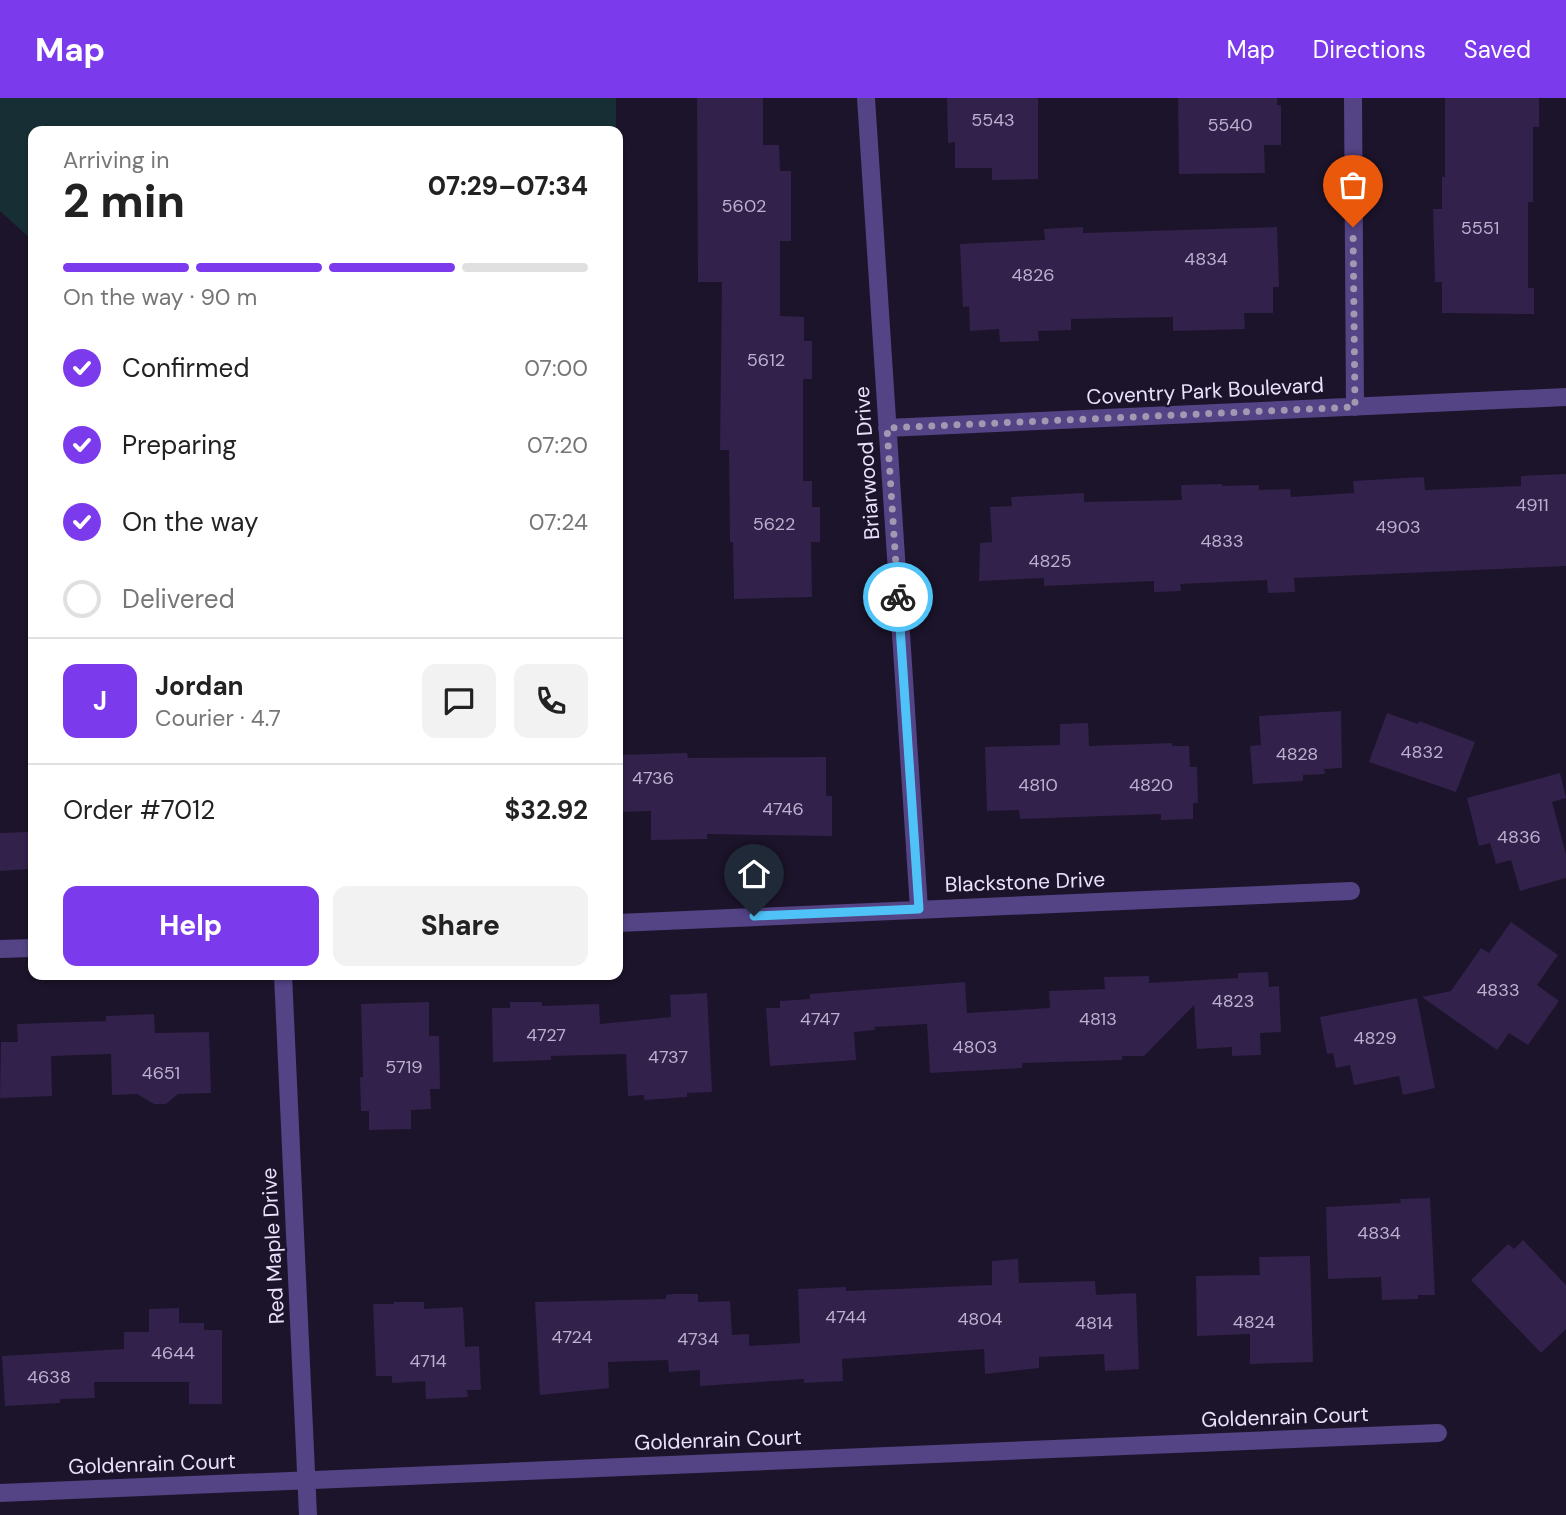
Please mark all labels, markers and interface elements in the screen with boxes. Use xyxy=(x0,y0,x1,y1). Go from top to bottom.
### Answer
text: Map xyxy=(35,28,105,71)
text: Map xyxy=(1227,34,1275,65)
text: Directions xyxy=(1313,34,1426,65)
text: Saved xyxy=(1464,34,1531,65)
house number: 5543 xyxy=(971,108,1015,132)
house number: 5540 xyxy=(1207,113,1253,137)
text: Arriving in xyxy=(63,145,169,175)
pin xyxy=(1323,155,1383,227)
icon: bag xyxy=(1334,166,1372,204)
text: 07:29–07:34 xyxy=(428,169,588,203)
text: 2 min xyxy=(63,171,185,231)
house number: 5602 xyxy=(722,194,766,218)
house number: 5551 xyxy=(1461,216,1499,240)
house number: 4834 xyxy=(1184,247,1228,271)
house number: 4826 xyxy=(1011,263,1055,287)
text: On the way · 90 m xyxy=(63,282,257,312)
house number: 5612 xyxy=(747,348,785,372)
icon: check xyxy=(63,349,101,387)
text: Confirmed xyxy=(122,351,249,385)
text: 07:00 xyxy=(524,353,588,383)
street label: Coventry Park Boulevard xyxy=(1086,371,1324,411)
street label: Briarwood Drive xyxy=(848,385,886,541)
icon: check xyxy=(63,426,101,464)
text: Preparing xyxy=(122,428,237,462)
text: 07:20 xyxy=(527,430,588,460)
house number: 4911 xyxy=(1515,493,1549,517)
icon: check xyxy=(63,503,101,541)
text: On the way xyxy=(122,505,258,539)
text: 07:24 xyxy=(529,507,588,537)
house number: 5622 xyxy=(753,512,795,536)
house number: 4903 xyxy=(1375,515,1421,539)
house number: 4833 xyxy=(1200,529,1244,553)
house number: 4825 xyxy=(1029,549,1071,573)
courier xyxy=(863,562,933,632)
icon: bike xyxy=(879,578,917,616)
text: Delivered xyxy=(122,582,235,616)
button: chat xyxy=(422,664,496,738)
button: phone xyxy=(514,664,588,738)
text: Jordan xyxy=(155,669,244,703)
text: J xyxy=(93,684,107,718)
text: Courier · 4.7 xyxy=(155,703,281,733)
house number: 4832 xyxy=(1401,740,1443,764)
house number: 4828 xyxy=(1276,742,1318,766)
house number: 4736 xyxy=(632,766,674,790)
house number: 4810 xyxy=(1018,773,1058,797)
house number: 4820 xyxy=(1129,773,1173,797)
text: Order #7012 xyxy=(63,793,215,827)
text: $32.92 xyxy=(505,793,588,827)
house number: 4746 xyxy=(762,797,804,821)
house number: 4836 xyxy=(1497,825,1541,849)
pin xyxy=(724,844,784,916)
icon: home xyxy=(735,855,773,893)
street label: Blackstone Drive xyxy=(944,865,1106,899)
button: Help xyxy=(63,886,319,966)
button: Share xyxy=(333,886,588,966)
house number: 4833 xyxy=(1476,978,1520,1002)
house number: 4823 xyxy=(1212,989,1254,1013)
house number: 4747 xyxy=(800,1007,840,1031)
house number: 4813 xyxy=(1079,1007,1117,1031)
house number: 4727 xyxy=(526,1023,566,1047)
house number: 4829 xyxy=(1353,1026,1397,1050)
house number: 4803 xyxy=(953,1035,997,1059)
house number: 4737 xyxy=(648,1045,688,1069)
house number: 5719 xyxy=(385,1055,423,1079)
house number: 4651 xyxy=(142,1061,180,1085)
street label: Red Maple Drive xyxy=(255,1167,291,1325)
house number: 4834 xyxy=(1357,1221,1401,1245)
house number: 4744 xyxy=(825,1305,867,1329)
house number: 4804 xyxy=(957,1307,1003,1331)
house number: 4824 xyxy=(1233,1310,1275,1334)
house number: 4814 xyxy=(1075,1311,1113,1335)
house number: 4724 xyxy=(551,1325,593,1349)
house number: 4734 xyxy=(677,1327,719,1351)
house number: 4644 xyxy=(151,1341,195,1365)
house number: 4714 xyxy=(409,1349,447,1373)
house number: 4638 xyxy=(27,1365,71,1389)
street label: Goldenrain Court xyxy=(1201,1400,1369,1434)
street label: Goldenrain Court xyxy=(634,1423,802,1457)
street label: Goldenrain Court xyxy=(68,1447,236,1481)

